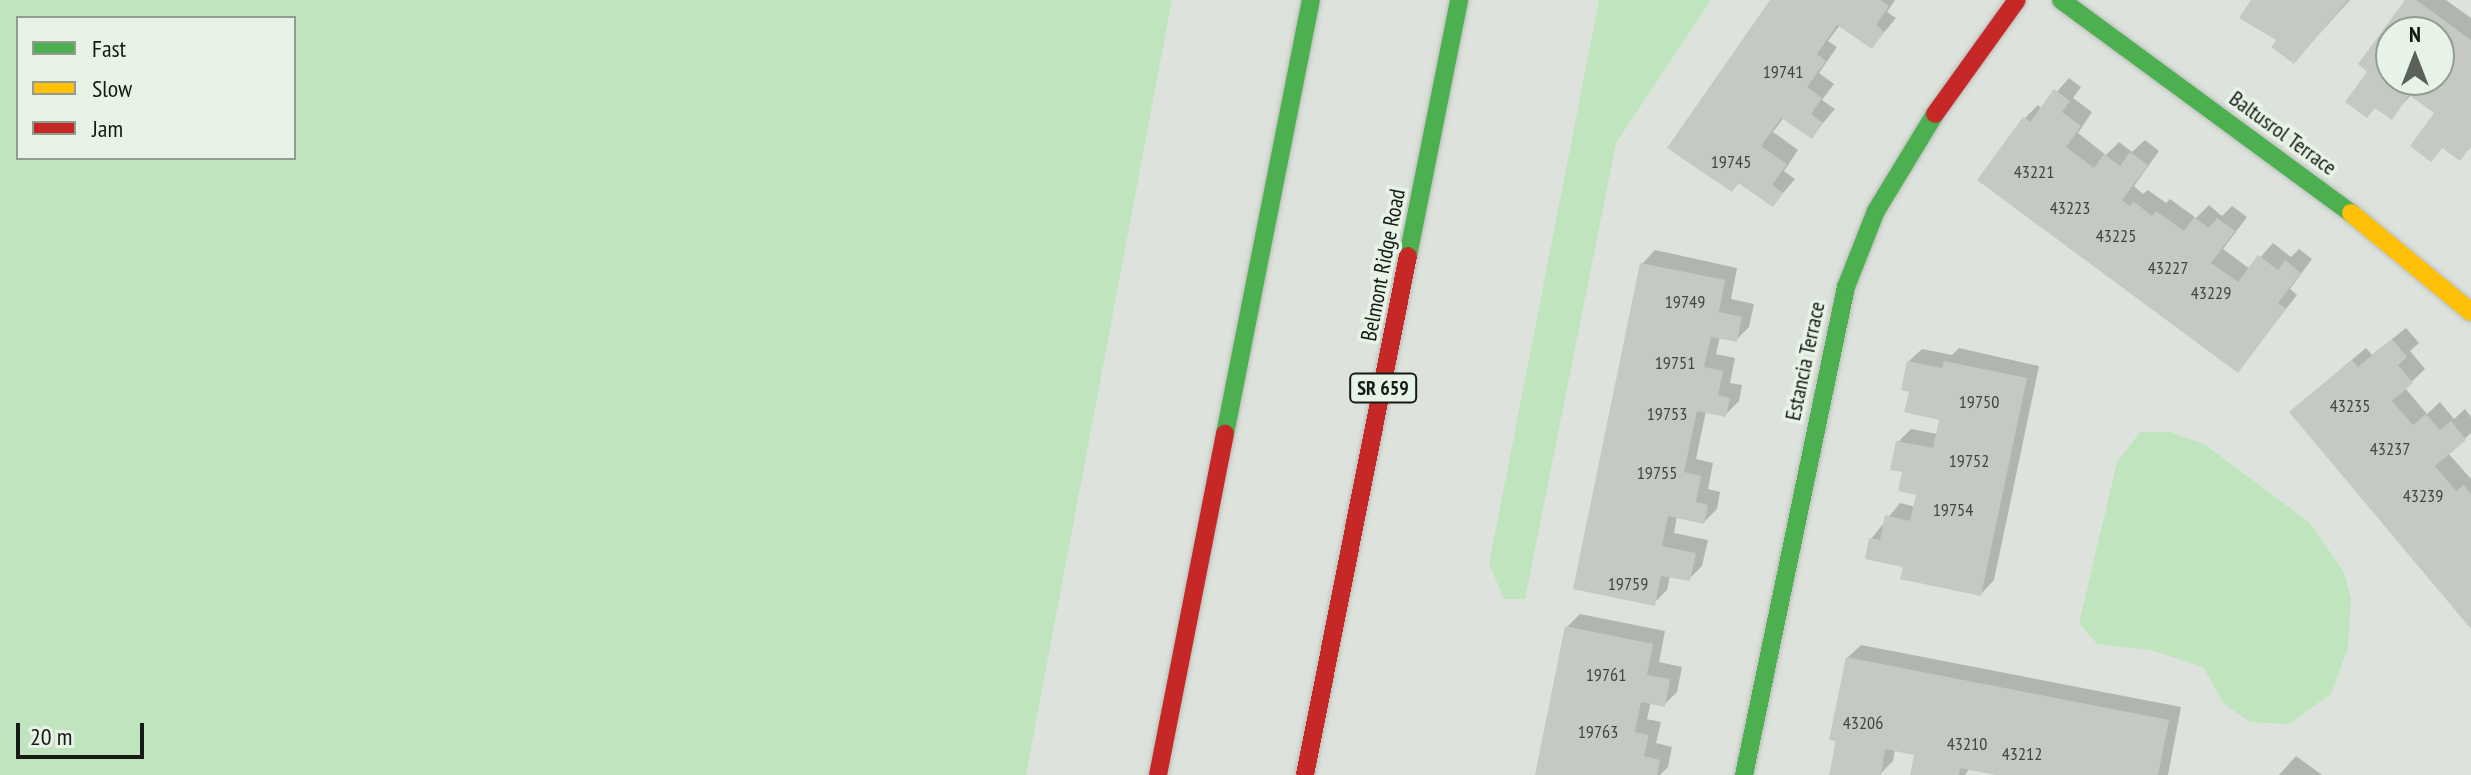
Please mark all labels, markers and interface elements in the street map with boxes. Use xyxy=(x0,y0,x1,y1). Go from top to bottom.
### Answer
legend xyxy=(16,16,296,160)
north arrow xyxy=(2375,16,2455,96)
text: N xyxy=(2409,20,2421,48)
text: Fast xyxy=(92,33,126,64)
house number: 19741 xyxy=(1763,61,1803,83)
text: Slow xyxy=(92,73,132,104)
street label: Baltusrol Terrace xyxy=(2224,85,2342,181)
text: Jam xyxy=(92,113,123,144)
house number: 19745 xyxy=(1711,151,1751,173)
house number: 43221 xyxy=(2014,161,2054,183)
street label: Belmont Ridge Road xyxy=(1355,187,1411,343)
house number: 43223 xyxy=(2050,197,2090,219)
house number: 43225 xyxy=(2096,225,2136,247)
house number: 43227 xyxy=(2148,257,2188,279)
house number: 43229 xyxy=(2191,282,2231,304)
house number: 19749 xyxy=(1665,291,1705,313)
street label: Estancia Terrace xyxy=(1779,299,1831,423)
house number: 19751 xyxy=(1655,352,1695,374)
road number: SR 659 xyxy=(1349,372,1417,404)
house number: 19750 xyxy=(1959,391,1999,413)
house number: 43235 xyxy=(2330,395,2370,417)
house number: 19753 xyxy=(1647,403,1687,425)
house number: 43237 xyxy=(2370,438,2410,460)
house number: 19752 xyxy=(1949,450,1989,472)
house number: 19755 xyxy=(1637,462,1677,484)
house number: 43239 xyxy=(2403,485,2443,507)
house number: 19754 xyxy=(1933,499,1973,521)
house number: 19759 xyxy=(1608,573,1648,595)
house number: 19761 xyxy=(1586,664,1626,686)
scale bar xyxy=(20,707,148,757)
house number: 43206 xyxy=(1843,712,1883,734)
text: 20 m xyxy=(30,721,72,752)
house number: 19763 xyxy=(1578,721,1618,743)
house number: 43210 xyxy=(1947,733,1987,755)
house number: 43212 xyxy=(2002,743,2042,765)

